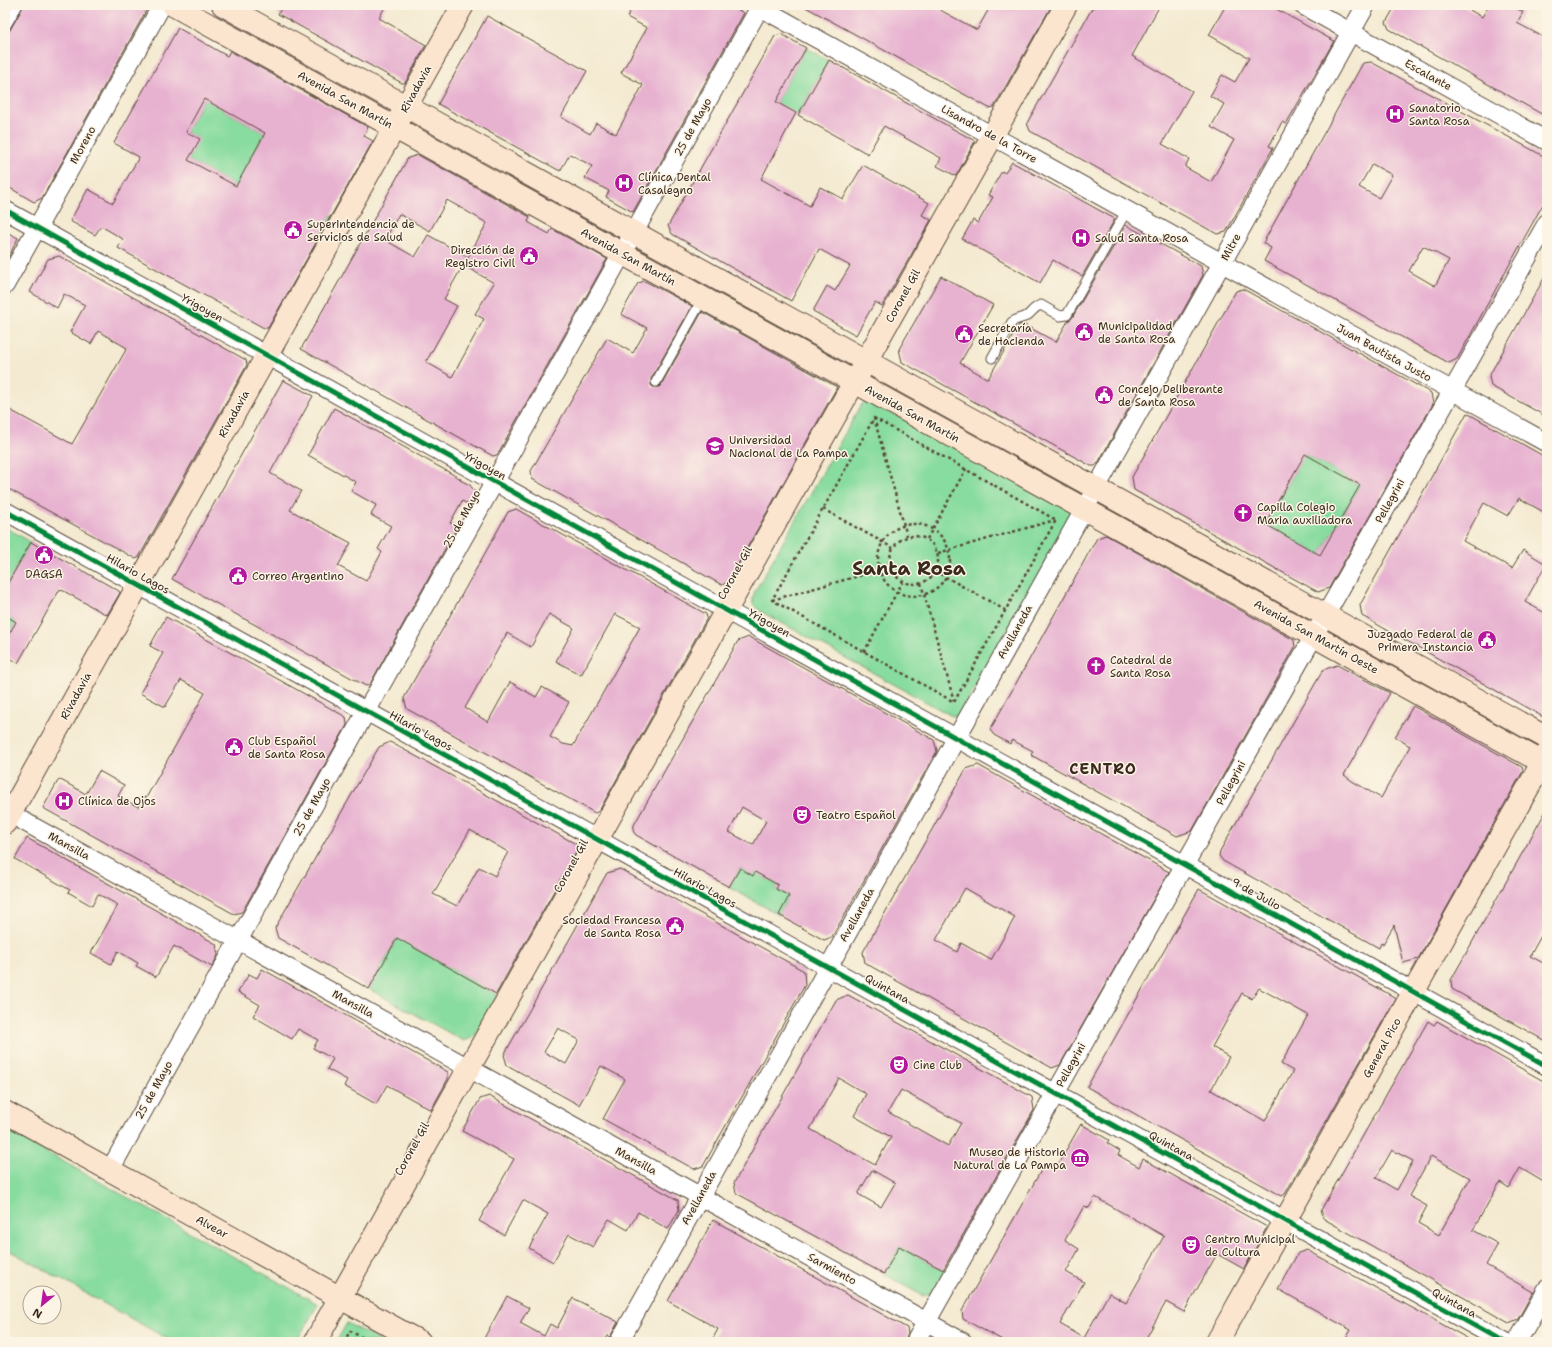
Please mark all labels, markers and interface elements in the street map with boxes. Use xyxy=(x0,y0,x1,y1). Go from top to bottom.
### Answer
street label: Escalante xyxy=(1402,56,1454,94)
street label: Rivadavia xyxy=(397,62,435,115)
street label: Avenida San Martín xyxy=(295,68,395,132)
street label: 25 de Mayo xyxy=(671,95,715,159)
street label: Lisandro de la Torre xyxy=(938,101,1040,167)
place label: Sanatorio Santa Rosa xyxy=(1409,101,1470,129)
hospital icon: Sanatorio Santa Rosa xyxy=(1384,103,1406,125)
street label: Moreno xyxy=(66,123,100,167)
place label: Clínica Dental Casalegno xyxy=(638,170,712,198)
hospital icon: Clínica Dental Casalegno xyxy=(613,172,635,194)
place label: Superintendencia de Servicios de Salud xyxy=(307,217,415,245)
public building icon: Superintendencia de Servicios de Salud xyxy=(282,219,304,241)
street label: Avenida San Martín xyxy=(578,225,678,289)
hospital icon: Salud Santa Rosa xyxy=(1070,227,1092,249)
place label: Salud Santa Rosa xyxy=(1095,231,1189,246)
street label: Mitre xyxy=(1217,231,1245,263)
place label: Dirección de Registro Civil xyxy=(445,243,516,271)
public building icon: Dirección de Registro Civil xyxy=(518,245,540,267)
street label: Coronel Gil xyxy=(882,266,924,325)
street label: Yrigoyen xyxy=(178,290,226,326)
place label: Municipalidad de Santa Rosa xyxy=(1098,319,1176,347)
place label: Secretaría de Hacienda xyxy=(978,321,1045,349)
public building icon: Municipalidad de Santa Rosa xyxy=(1073,321,1095,343)
street label: Juan Bautista Justo xyxy=(1334,321,1434,385)
public building icon: Secretaría de Hacienda xyxy=(953,323,975,345)
street label: Avenida San Martín xyxy=(862,382,962,446)
place label: Concejo Deliberante de Santa Rosa xyxy=(1118,382,1223,410)
public building icon: Concejo Deliberante de Santa Rosa xyxy=(1093,384,1115,406)
street label: Rivadavia xyxy=(215,387,253,440)
place label: Universidad Nacional de La Pampa xyxy=(729,433,848,461)
school or university icon: Universidad Nacional de La Pampa xyxy=(704,435,726,457)
street label: Yrigoyen xyxy=(461,448,509,484)
street label: Pellegrini xyxy=(1372,476,1408,526)
street label: 25 de Mayo xyxy=(440,487,484,551)
place label: Capilla Colegio Maria auxiliadora xyxy=(1257,500,1352,528)
church icon: Capilla Colegio Maria auxiliadora xyxy=(1232,502,1254,524)
street label: Coronel Gil xyxy=(714,543,756,602)
public building icon: DAGSA xyxy=(33,544,55,566)
street label: Hilario Lagos xyxy=(104,550,172,598)
district label: Santa Rosa xyxy=(852,556,966,581)
public building icon: Correo Argentino xyxy=(227,565,249,587)
place label: DAGSA xyxy=(25,567,63,582)
place label: Correo Argentino xyxy=(252,569,344,584)
street label: Avenida San Martín Oeste xyxy=(1251,596,1381,678)
street label: Avellaneda xyxy=(994,602,1036,662)
street label: Yrigoyen xyxy=(745,605,793,641)
place label: Juzgado Federal de Primera Instancia xyxy=(1367,627,1473,655)
public building icon: Juzgado Federal de Primera Instancia xyxy=(1476,629,1498,651)
place label: Catedral de Santa Rosa xyxy=(1110,653,1172,681)
church icon: Catedral de Santa Rosa xyxy=(1085,655,1107,677)
street label: Rivadavia xyxy=(57,669,95,722)
street label: Hilario Lagos xyxy=(387,707,455,755)
place label: Club Español de Santa Rosa xyxy=(248,734,326,762)
public building icon: Club Español de Santa Rosa xyxy=(223,736,245,758)
street label: Pellegrini xyxy=(1213,758,1249,808)
district label: CENTRO xyxy=(1069,759,1137,779)
street label: 25 de Mayo xyxy=(290,775,334,839)
hospital icon: Clínica de Ojos xyxy=(53,790,75,812)
place label: Clínica de Ojos xyxy=(78,794,156,809)
theatre icon: Teatro Español xyxy=(791,804,813,826)
place label: Teatro Español xyxy=(816,808,896,823)
street label: Mansilla xyxy=(45,828,93,864)
street label: Coronel Gil xyxy=(550,836,592,895)
street label: Hilario Lagos xyxy=(671,864,739,912)
street label: 9 de Julio xyxy=(1229,874,1284,914)
street label: Avellaneda xyxy=(836,885,878,945)
place label: Sociedad Francesa de Santa Rosa xyxy=(562,913,661,941)
public building icon: Sociedad Francesa de Santa Rosa xyxy=(664,915,686,937)
street label: Quintana xyxy=(862,971,912,1007)
street label: Mansilla xyxy=(329,986,377,1022)
street label: General Pico xyxy=(1359,1015,1405,1081)
street label: Pellegrini xyxy=(1053,1040,1089,1090)
theatre icon: Cine Club xyxy=(888,1054,910,1076)
street label: 25 de Mayo xyxy=(132,1058,176,1122)
place label: Cine Club xyxy=(913,1058,962,1073)
street label: Coronel Gil xyxy=(391,1119,433,1178)
street label: Quintana xyxy=(1146,1128,1196,1164)
street label: Mansilla xyxy=(612,1143,660,1179)
place label: Museo de Historia Natural de La Pampa xyxy=(953,1145,1066,1173)
museum icon: Museo de Historia Natural de La Pampa xyxy=(1069,1147,1091,1169)
street label: Avellaneda xyxy=(678,1168,720,1228)
street label: Alvear xyxy=(193,1212,231,1242)
place label: Centro Municipal de Cultura xyxy=(1205,1232,1296,1260)
theatre icon: Centro Municipal de Cultura xyxy=(1180,1234,1202,1256)
street label: Sarmiento xyxy=(805,1249,859,1289)
north arrow xyxy=(22,1285,62,1325)
street label: Quintana xyxy=(1429,1285,1479,1321)
text: N xyxy=(30,1304,45,1322)

